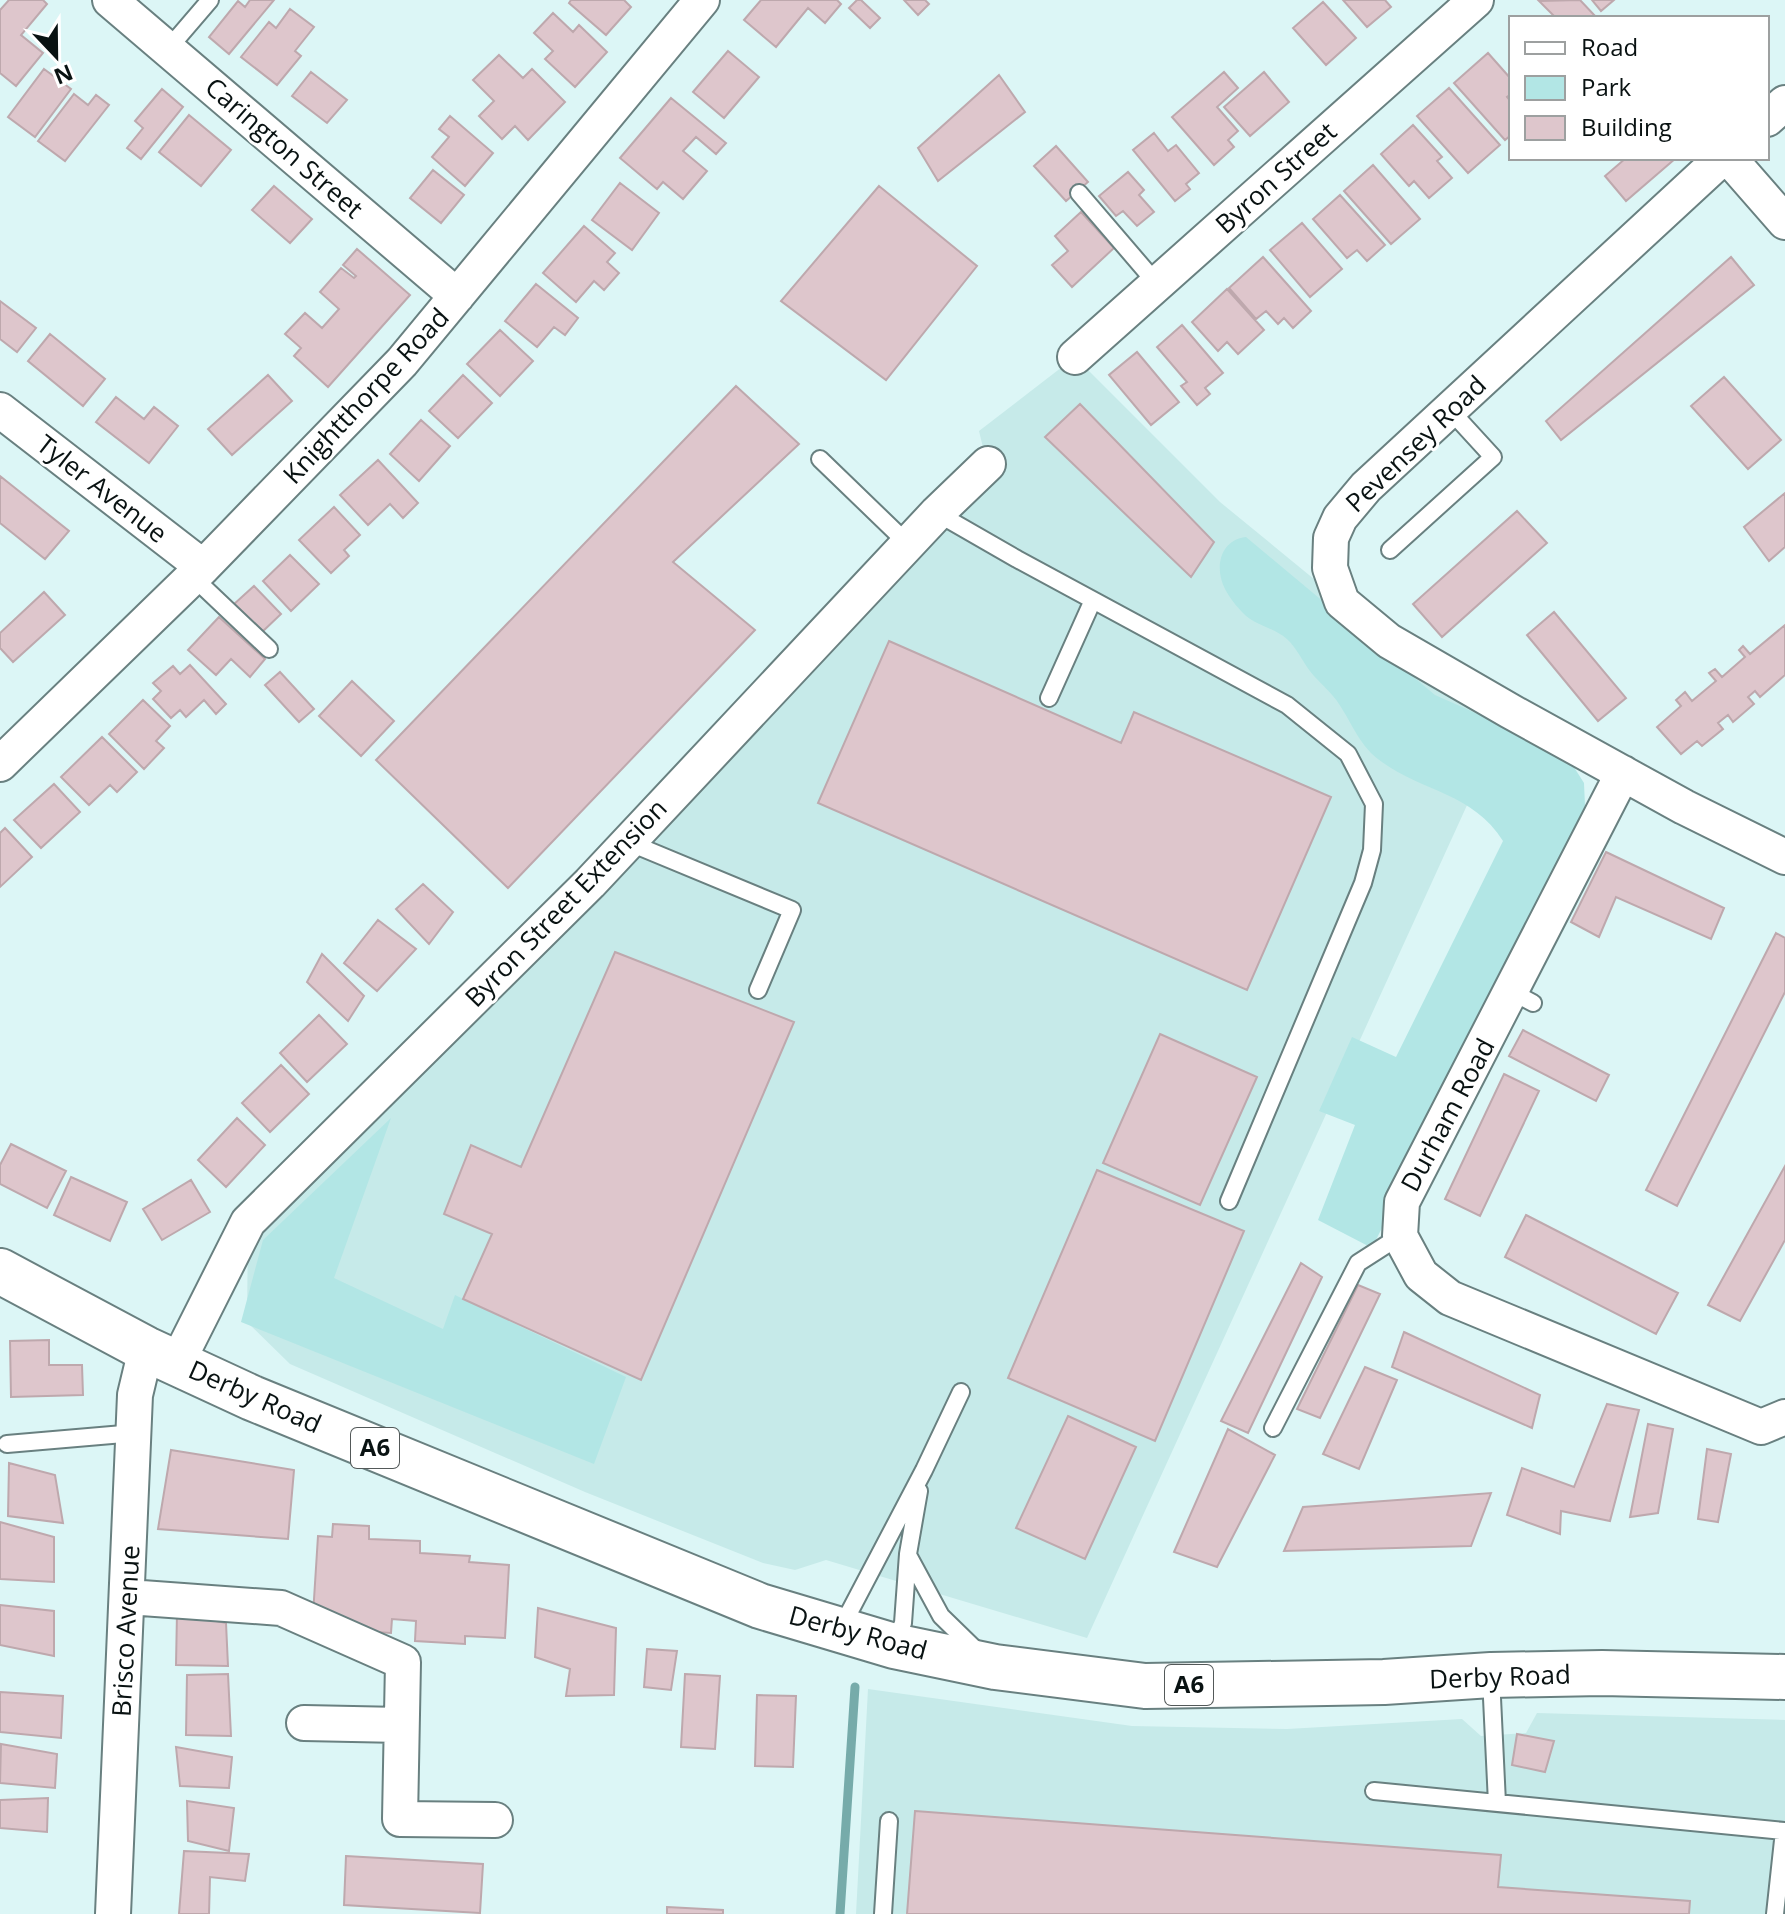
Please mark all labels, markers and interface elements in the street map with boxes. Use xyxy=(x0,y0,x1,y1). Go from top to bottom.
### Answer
north arrow xyxy=(16,16,96,96)
legend xyxy=(1509,16,1769,160)
text: Road xyxy=(1581,30,1638,63)
text: N xyxy=(50,58,78,93)
street label: Carington Street xyxy=(198,69,371,226)
text: Park xyxy=(1581,70,1632,103)
text: Building xyxy=(1581,110,1672,143)
street label: Byron Street xyxy=(1207,113,1344,241)
street label: Knightthorpe Road xyxy=(274,299,456,491)
street label: Pevensey Road xyxy=(1337,367,1493,520)
street label: Tyler Avenue xyxy=(30,426,175,551)
street label: Byron Street Extension xyxy=(456,790,674,1014)
street label: Durham Road xyxy=(1392,1032,1503,1197)
street label: Derby Road xyxy=(183,1351,328,1441)
road number: A6 xyxy=(351,1428,399,1468)
street label: Brisco Avenue xyxy=(103,1544,147,1718)
street label: Derby Road xyxy=(785,1596,931,1668)
street label: Derby Road xyxy=(1428,1656,1571,1696)
road number: A6 xyxy=(1165,1665,1213,1705)

